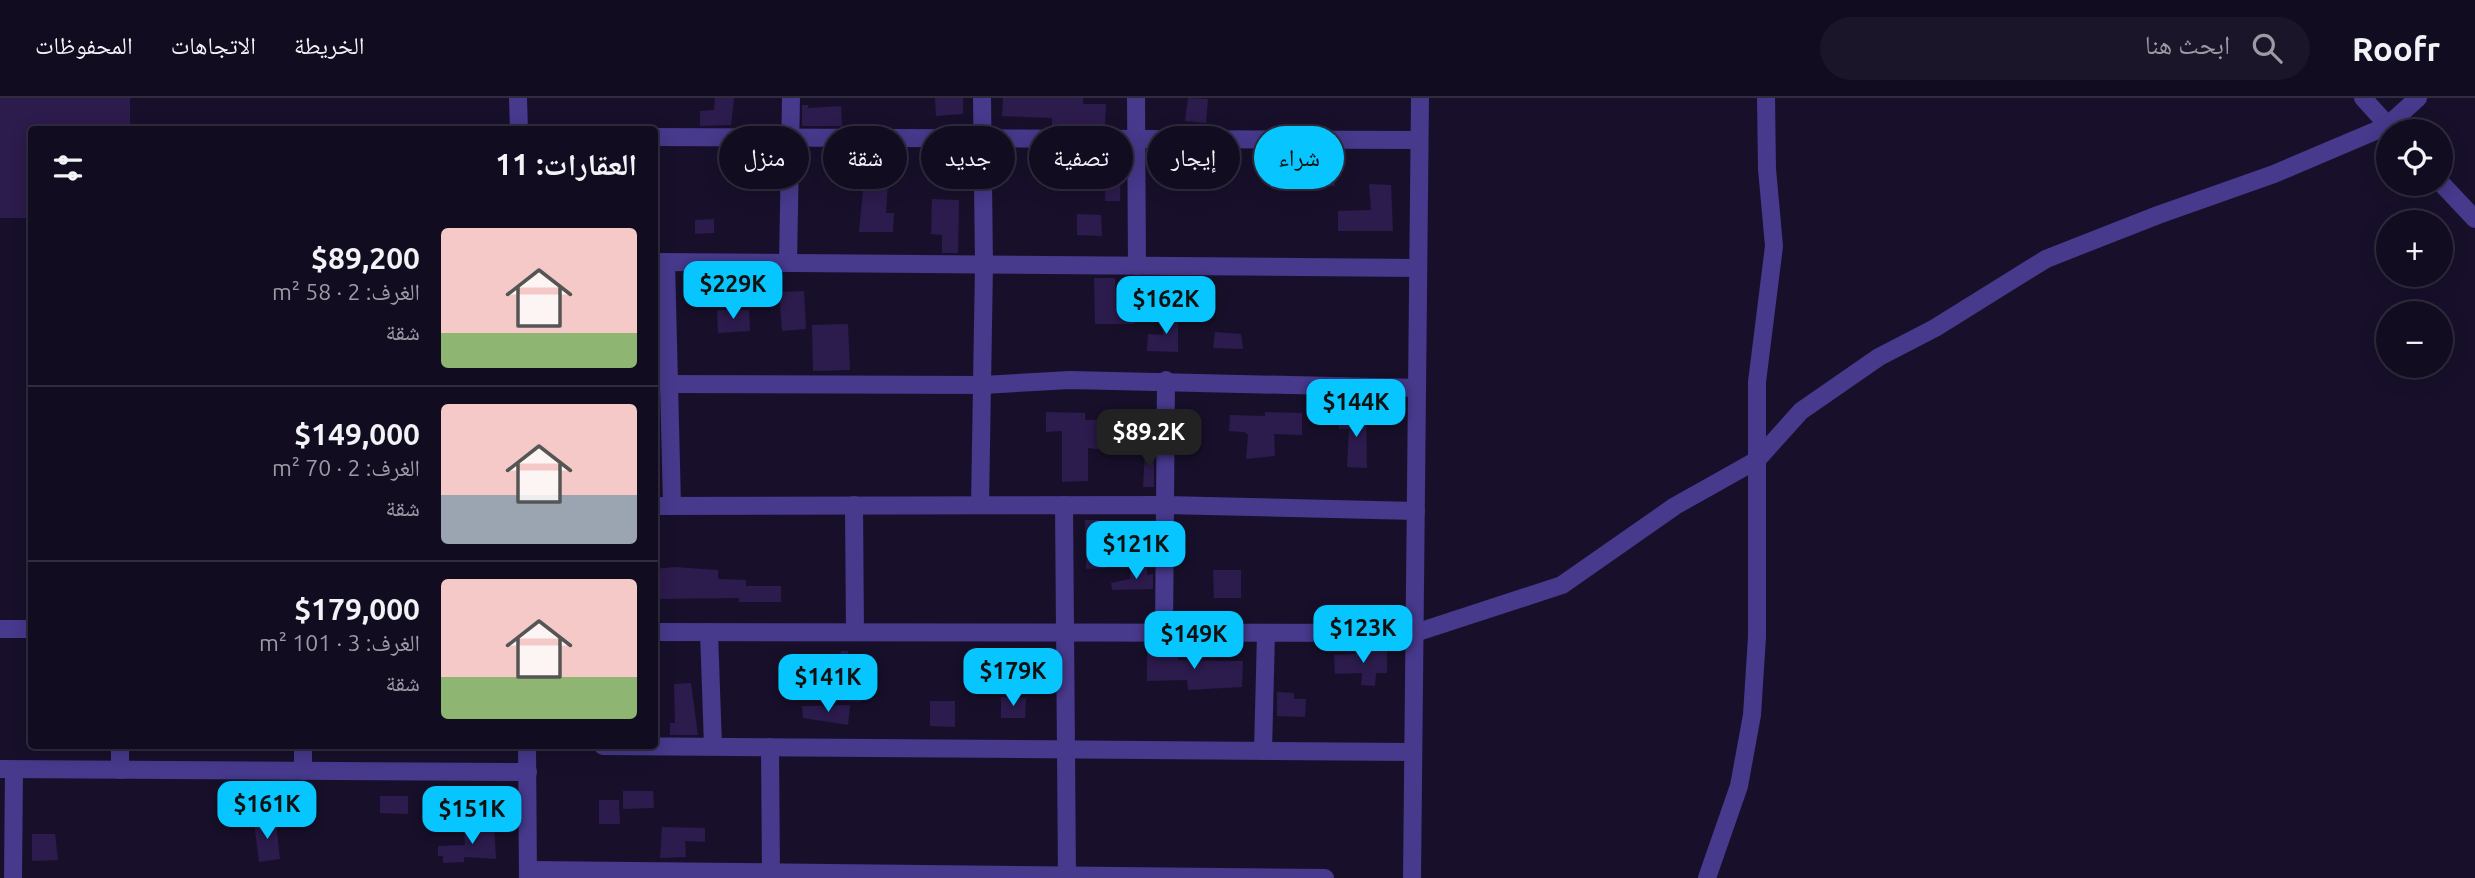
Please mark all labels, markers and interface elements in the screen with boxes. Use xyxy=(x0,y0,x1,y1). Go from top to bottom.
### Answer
search box xyxy=(1820,17,2310,80)
icon: search xyxy=(2248,29,2286,67)
text: ابحث هنا xyxy=(2145,30,2230,59)
text: Roofr xyxy=(2352,30,2440,67)
text: المحفوظات xyxy=(35,32,133,59)
text: الاتجاهات xyxy=(171,32,256,59)
text: الخريطة xyxy=(294,32,365,59)
map controls xyxy=(2376,119,2453,378)
button: locate xyxy=(2376,119,2453,196)
chip: منزل xyxy=(719,126,809,189)
chip: شقة xyxy=(823,126,907,189)
chip: جديد xyxy=(921,126,1015,189)
chip: تصفية xyxy=(1029,126,1133,189)
chip: إيجار xyxy=(1147,126,1240,189)
chip: شراء xyxy=(1254,126,1344,189)
text: العقارات: 11 xyxy=(495,147,637,181)
icon: filters xyxy=(49,149,87,187)
button: + xyxy=(2376,210,2453,287)
text: $89,200 xyxy=(311,241,420,275)
icon: home xyxy=(497,256,581,340)
pin: $229K xyxy=(684,262,782,321)
text: $229K xyxy=(699,271,767,296)
pin: $162K xyxy=(1117,276,1215,336)
text: الغرف: 2 · 58 m² xyxy=(272,279,420,304)
text: $162K xyxy=(1132,286,1200,311)
button: − xyxy=(2376,301,2453,378)
text: شقة xyxy=(386,319,420,344)
pin: $144K xyxy=(1307,380,1405,439)
text: $144K xyxy=(1322,389,1390,414)
pin: $89.2K xyxy=(1092,410,1206,469)
text: $149,000 xyxy=(294,417,420,451)
text: $89.2K xyxy=(1113,419,1185,444)
icon: home xyxy=(497,432,581,516)
text: الغرف: 2 · 70 m² xyxy=(272,455,420,480)
text: شقة xyxy=(386,495,420,520)
pin: $121K xyxy=(1087,522,1185,581)
text: $121K xyxy=(1102,531,1170,556)
text: $179,000 xyxy=(294,592,420,626)
pin: $123K xyxy=(1314,606,1412,665)
icon: home xyxy=(497,607,581,691)
pin: $149K xyxy=(1145,612,1243,671)
text: $123K xyxy=(1329,615,1397,640)
text: $149K xyxy=(1160,621,1228,646)
text: الغرف: 3 · 101 m² xyxy=(259,630,420,655)
pin: $179K xyxy=(964,648,1062,708)
pin: $141K xyxy=(779,654,877,714)
text: $179K xyxy=(979,658,1047,683)
text: $141K xyxy=(794,664,862,689)
text: شقة xyxy=(386,670,420,695)
pin: $161K xyxy=(218,782,316,841)
pin: $151K xyxy=(423,786,521,846)
text: $161K xyxy=(233,791,301,816)
text: $151K xyxy=(438,796,506,821)

